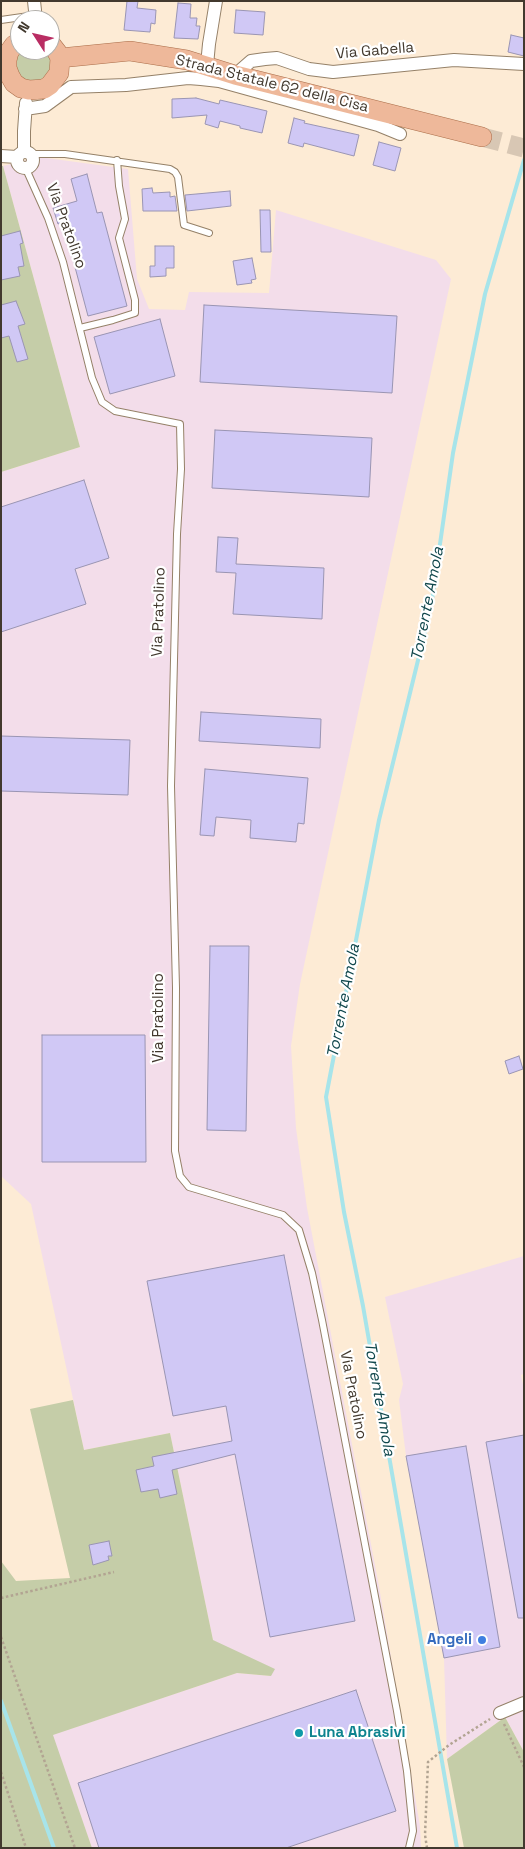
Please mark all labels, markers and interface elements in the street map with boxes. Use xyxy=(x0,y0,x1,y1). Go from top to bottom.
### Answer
north arrow xyxy=(10,10,60,60)
text: N xyxy=(13,18,34,36)
street label: Via Gabella xyxy=(335,39,415,63)
street label: Strada Statale 62 della Cisa xyxy=(174,51,370,117)
street label: Via Pratolino xyxy=(42,181,90,271)
water label: Torrente Amola xyxy=(408,545,448,663)
street label: Via Pratolino xyxy=(148,567,170,657)
water label: Torrente Amola xyxy=(324,942,364,1060)
street label: Via Pratolino xyxy=(150,973,168,1063)
water label: Torrente Amola xyxy=(359,1340,399,1458)
street label: Via Pratolino xyxy=(336,1349,370,1441)
place label: Angeli xyxy=(427,1631,472,1649)
marker: Angeli xyxy=(476,1634,488,1646)
place label: Luna Abrasivi xyxy=(309,1724,406,1742)
marker: Luna Abrasivi xyxy=(293,1727,305,1739)

